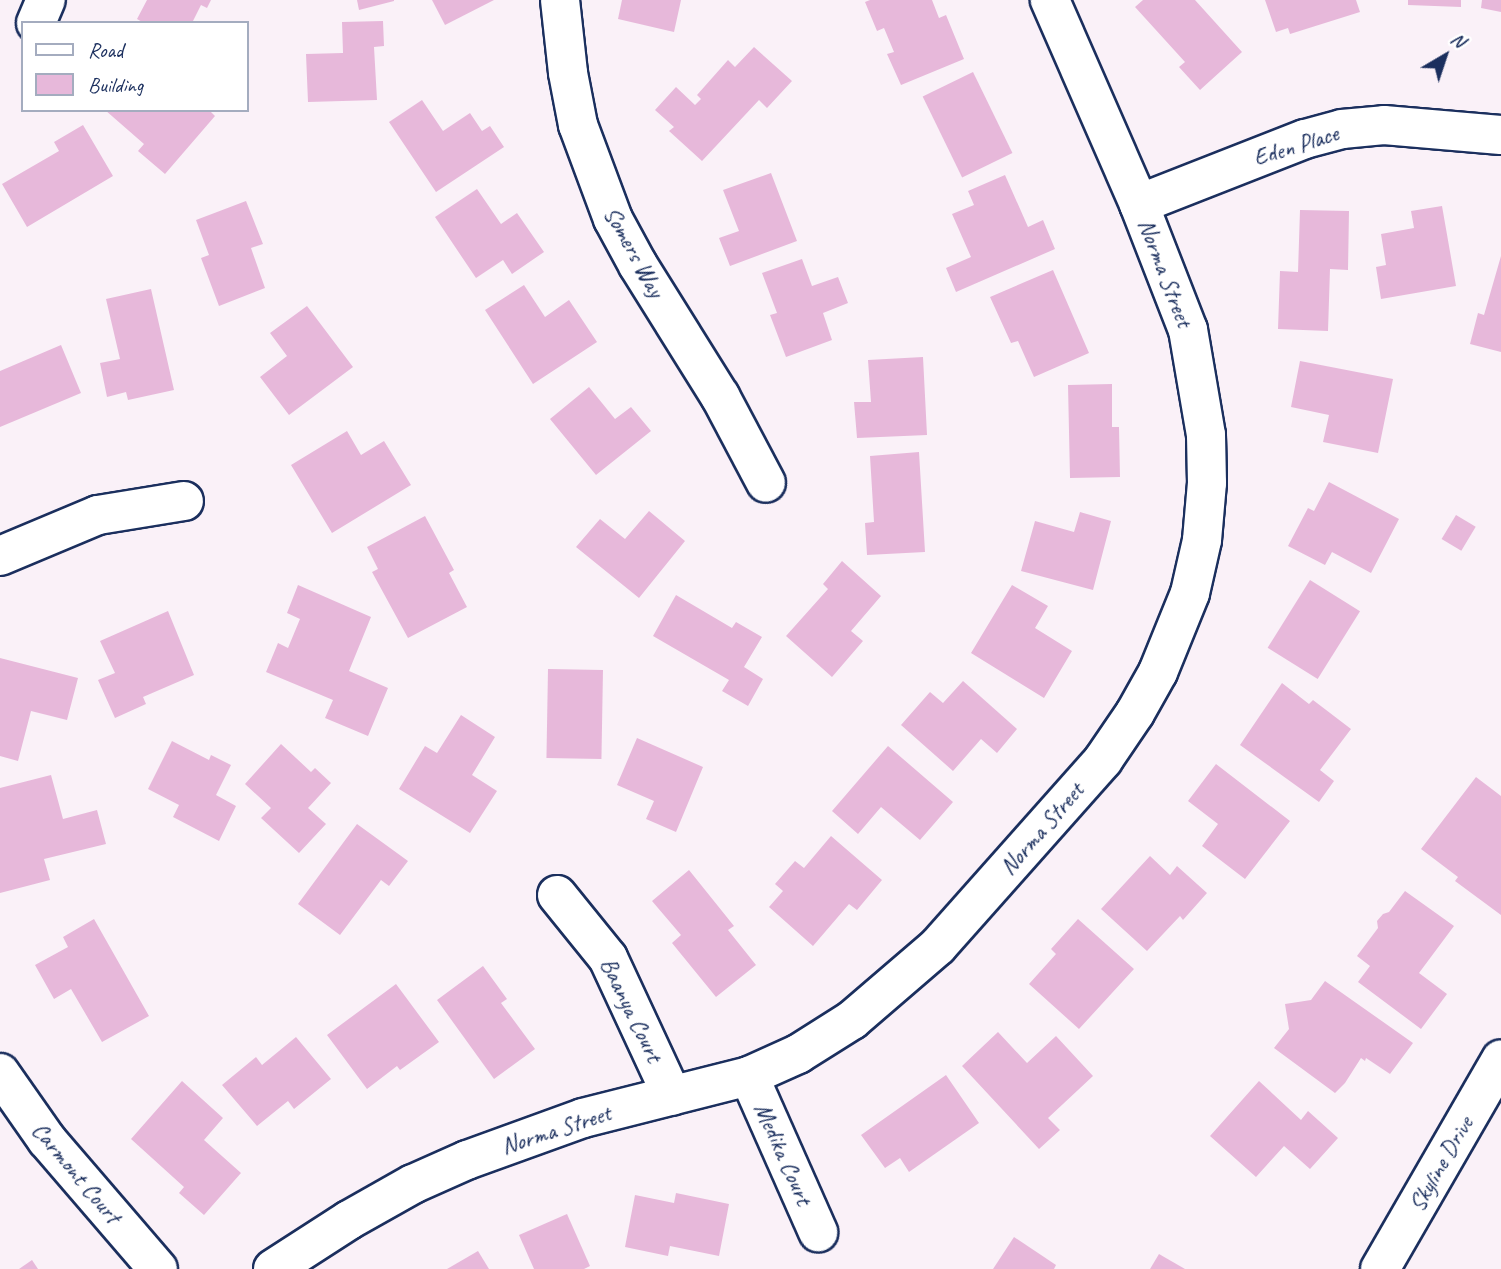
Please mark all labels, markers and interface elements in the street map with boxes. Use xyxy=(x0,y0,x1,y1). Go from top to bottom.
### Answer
legend xyxy=(21,21,248,112)
north arrow xyxy=(1410,21,1480,91)
text: N xyxy=(1446,27,1470,53)
text: Road xyxy=(88,37,123,63)
text: Building xyxy=(88,72,143,98)
street label: Eden Place xyxy=(1249,119,1343,173)
street label: Somers Way xyxy=(597,202,671,302)
street label: Norma Street xyxy=(1131,215,1199,331)
street label: Norma Street xyxy=(994,777,1090,881)
street label: Baanya Court xyxy=(593,953,669,1067)
street label: Norma Street xyxy=(497,1099,615,1161)
street label: Medika Court xyxy=(748,1099,818,1209)
street label: Skyline Drive xyxy=(1402,1111,1480,1217)
street label: Carmont Court xyxy=(25,1116,127,1230)

